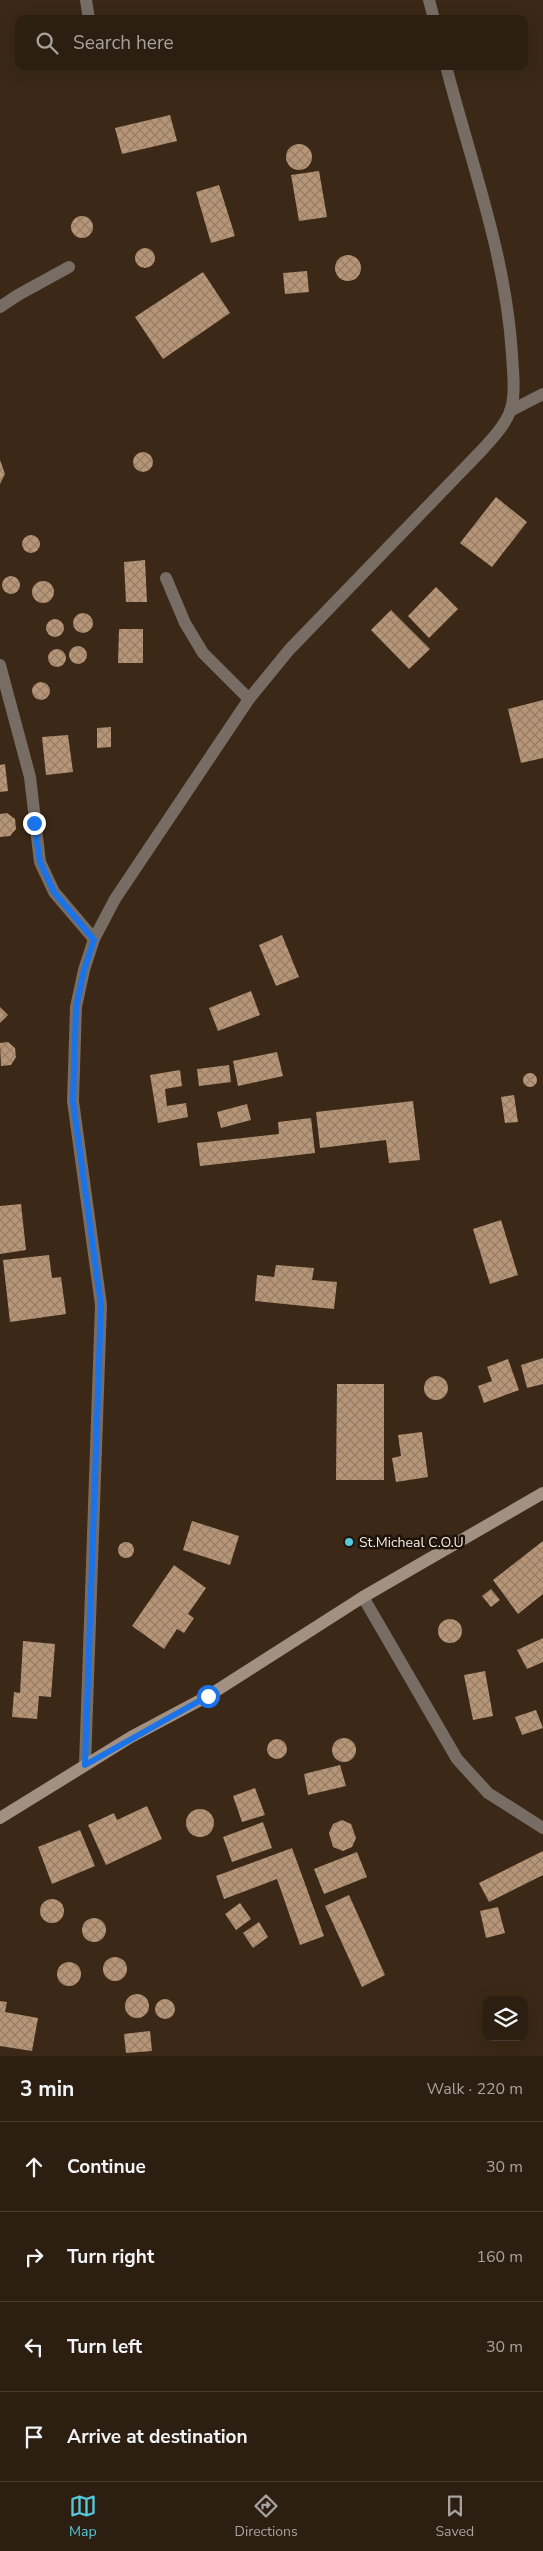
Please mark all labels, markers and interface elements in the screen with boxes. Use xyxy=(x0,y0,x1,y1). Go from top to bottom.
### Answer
search box xyxy=(15,15,528,70)
icon: search xyxy=(33,29,61,57)
text: Search here xyxy=(73,30,174,56)
route end xyxy=(23,812,46,835)
place label: St.Micheal C.O.U xyxy=(359,1533,464,1552)
marker: St.Micheal C.O.U xyxy=(343,1536,355,1548)
route start xyxy=(197,1685,220,1708)
map controls xyxy=(483,1996,528,2041)
button: layers xyxy=(483,1996,528,2041)
text: 3 min xyxy=(20,2075,74,2103)
text: Walk · 220 m xyxy=(427,2078,523,2100)
icon: ahead xyxy=(20,2153,48,2181)
text: Continue xyxy=(67,2154,146,2180)
text: 30 m xyxy=(486,2156,523,2178)
icon: right xyxy=(20,2243,48,2271)
text: Turn right xyxy=(67,2244,154,2270)
text: 160 m xyxy=(476,2246,523,2268)
icon: left xyxy=(20,2333,48,2361)
text: Turn left xyxy=(67,2334,142,2360)
text: 30 m xyxy=(486,2336,523,2358)
icon: arrive xyxy=(20,2423,48,2451)
text: Arrive at destination xyxy=(67,2424,248,2450)
tab: Map xyxy=(69,2492,97,2541)
tab: Directions xyxy=(235,2492,298,2541)
tab: Saved xyxy=(435,2492,474,2541)

